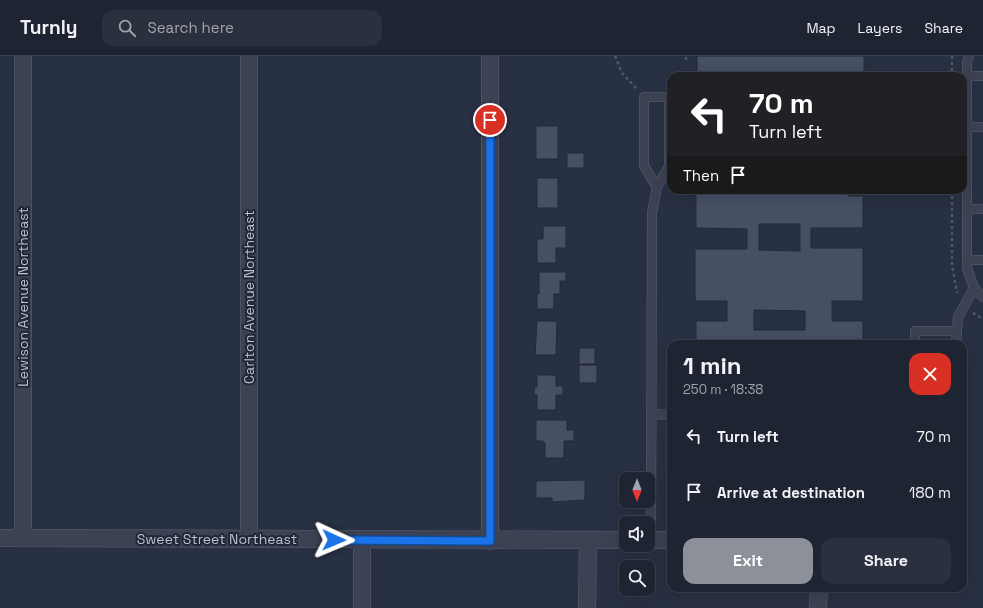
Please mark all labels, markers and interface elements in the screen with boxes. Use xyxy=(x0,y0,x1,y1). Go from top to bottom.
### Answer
search box xyxy=(102,10,382,46)
text: Turnly xyxy=(20,15,78,40)
icon: search xyxy=(116,17,138,39)
text: Search here xyxy=(148,18,234,37)
text: Map xyxy=(806,19,836,37)
text: Layers xyxy=(858,19,902,37)
text: Share xyxy=(924,19,963,37)
text: 70 m xyxy=(749,85,814,121)
icon: left xyxy=(683,88,735,140)
pin xyxy=(473,103,507,137)
icon: arrive xyxy=(479,109,501,131)
text: Turn left xyxy=(749,120,822,143)
icon: arrive xyxy=(727,164,749,186)
text: Then xyxy=(683,166,719,185)
street label: Lewison Avenue Northeast xyxy=(14,207,32,387)
street label: Carlton Avenue Northeast xyxy=(240,210,258,384)
text: 1 min xyxy=(683,350,742,381)
button: close xyxy=(909,353,951,395)
text: 250 m · 18:38 xyxy=(683,381,763,398)
icon: left xyxy=(683,425,705,447)
text: Turn left xyxy=(717,427,779,446)
text: 70 m xyxy=(916,427,951,446)
north arrow xyxy=(619,472,655,508)
map controls xyxy=(619,472,655,596)
icon: arrive xyxy=(683,481,705,503)
text: Arrive at destination xyxy=(717,483,865,502)
text: 180 m xyxy=(909,483,951,502)
button: sound xyxy=(619,516,655,552)
position arrow xyxy=(313,519,355,561)
street label: Sweet Street Northeast xyxy=(137,530,297,548)
button: Exit xyxy=(683,538,813,584)
button: Share xyxy=(821,538,951,584)
button: search xyxy=(619,560,655,596)

